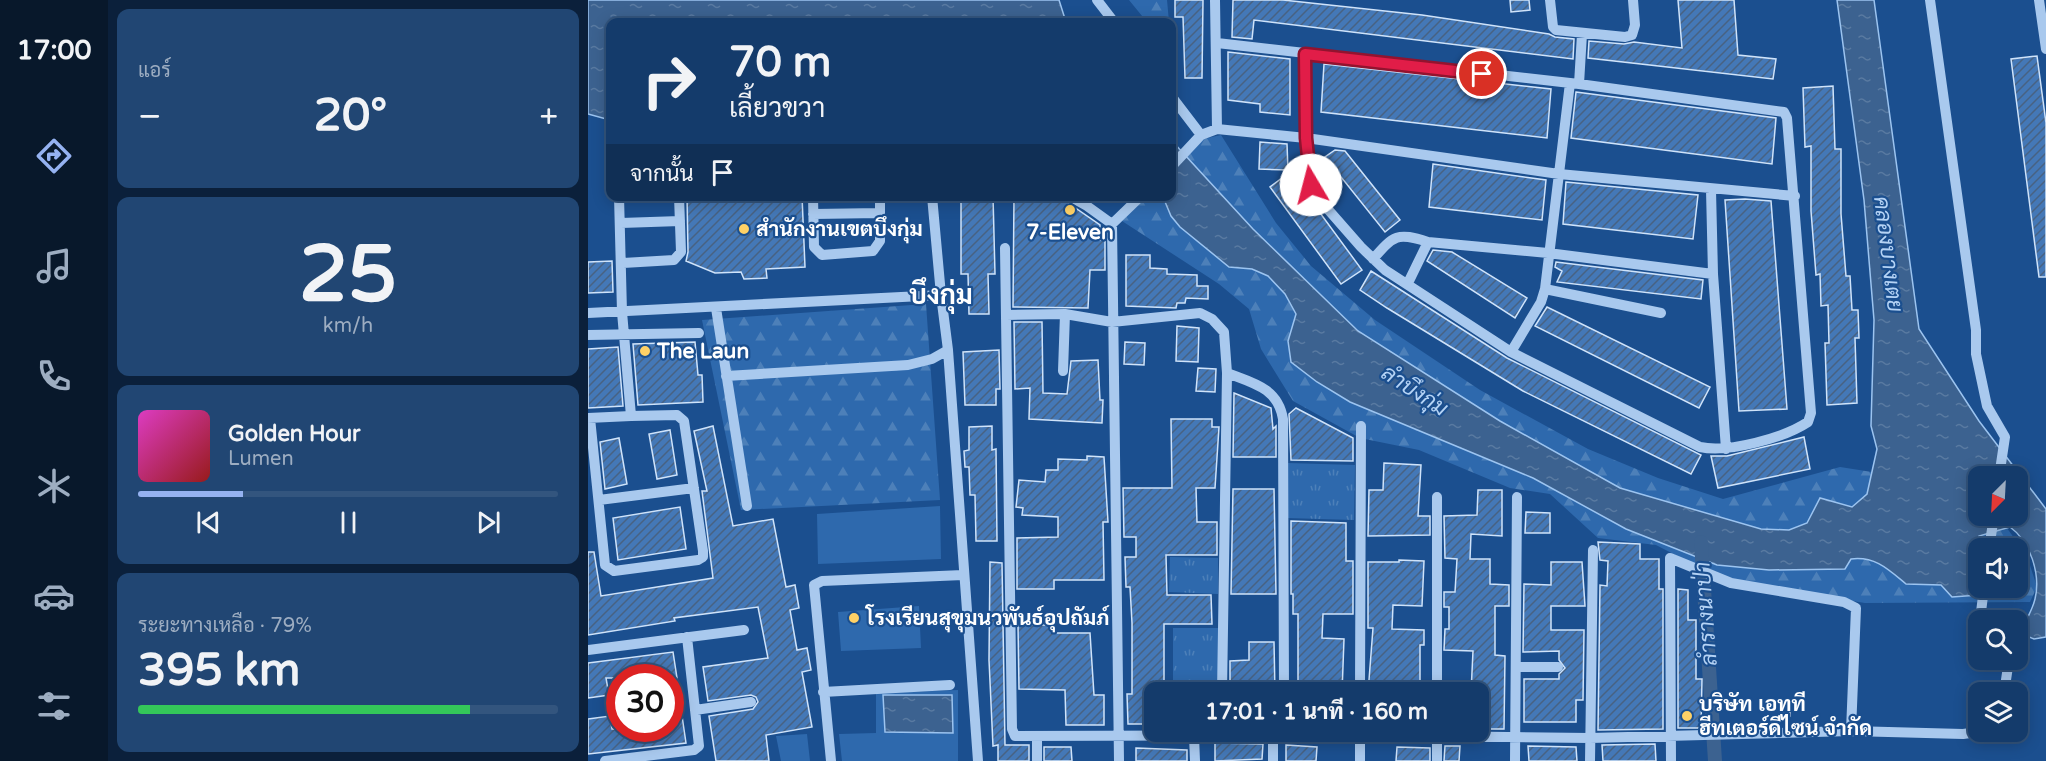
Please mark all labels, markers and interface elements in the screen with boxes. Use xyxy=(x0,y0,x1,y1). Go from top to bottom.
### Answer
text: 17:00 xyxy=(17,34,91,67)
text: 70 m xyxy=(729,37,831,88)
icon: right xyxy=(630,42,708,120)
pin xyxy=(1456,48,1507,99)
icon: arrive xyxy=(1465,57,1498,90)
text: แอร์ xyxy=(138,59,171,83)
text: 20° xyxy=(314,89,387,143)
text: เลี้ยวขวา xyxy=(729,92,825,125)
text: − xyxy=(138,97,162,136)
text: + xyxy=(539,97,558,136)
icon: directions xyxy=(33,135,75,177)
position arrow xyxy=(1279,153,1343,217)
icon: arrive xyxy=(706,156,739,189)
text: จากนั้น xyxy=(630,161,694,187)
water label: คลองบางเตย xyxy=(1868,195,1908,314)
marker: 7-Eleven xyxy=(1063,203,1077,217)
place label: สำนักงานเขตบึงกุ่ม xyxy=(756,216,923,244)
place label: 7-Eleven xyxy=(1026,220,1114,245)
marker: สำนักงานเขตบึงกุ่ม xyxy=(737,222,751,236)
text: 25 xyxy=(299,228,397,322)
icon: music xyxy=(33,245,75,287)
district label: บึงกุ่ม xyxy=(909,276,973,314)
text: km/h xyxy=(323,314,373,338)
place label: The Laun xyxy=(656,339,749,364)
marker: The Laun xyxy=(638,344,652,358)
icon: phone xyxy=(33,355,75,397)
water label: ลำบึงกุ่ม xyxy=(1375,359,1453,424)
text: Golden Hour xyxy=(228,421,360,447)
text: Lumen xyxy=(228,447,294,471)
icon: climate xyxy=(33,465,75,507)
north arrow xyxy=(1968,466,2028,526)
map controls xyxy=(1968,466,2028,742)
icon: previous xyxy=(192,506,225,539)
icon: pause xyxy=(332,506,365,539)
icon: next xyxy=(472,506,505,539)
button: sound xyxy=(1968,538,2028,598)
water label: ลำรางนาป่า xyxy=(1689,561,1723,667)
icon: car xyxy=(33,575,75,617)
place label: โรงเรียนสุขุมนวพันธ์อุปถัมภ์ xyxy=(864,604,1110,633)
button: search xyxy=(1968,610,2028,670)
marker: โรงเรียนสุขุมนวพันธ์อุปถัมภ์ xyxy=(847,611,861,625)
text: ระยะทางเหลือ · 79% xyxy=(138,614,312,638)
text: 395 km xyxy=(138,644,300,698)
speed limit sign: 30 xyxy=(606,664,684,742)
button: layers xyxy=(1968,682,2028,742)
icon: filters xyxy=(33,685,75,727)
place label: บริษัท เอทูที ฮีทเตอร์ดีไซน์ จำกัด xyxy=(1699,691,1872,741)
text: 17:01 · 1 นาที · 160 m xyxy=(1205,699,1428,725)
marker: บริษัท เอทูที ฮีทเตอร์ดีไซน์ จำกัด xyxy=(1680,709,1694,723)

